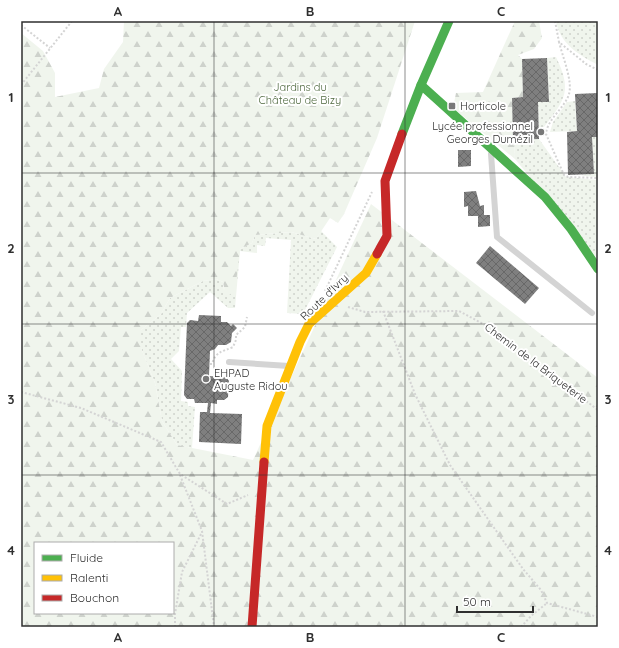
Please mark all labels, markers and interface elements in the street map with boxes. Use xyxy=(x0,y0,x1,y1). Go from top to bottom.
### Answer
text: A xyxy=(114,3,123,19)
text: B xyxy=(306,3,314,19)
text: C xyxy=(497,3,505,19)
park label: Jardins du Château de Bizy xyxy=(259,80,341,107)
text: 1 xyxy=(8,89,14,105)
text: 1 xyxy=(605,89,611,105)
place label: Horticole xyxy=(460,99,506,113)
marker: Horticole xyxy=(447,101,457,111)
place label: Lycée professionnel Georges Dumézil xyxy=(432,119,533,146)
marker: Lycée professionnel Georges Dumézil xyxy=(536,127,546,137)
text: 2 xyxy=(7,240,15,256)
text: 2 xyxy=(604,240,612,256)
street label: Route d'Ivry xyxy=(297,271,351,323)
street label: Chemin de la Briqueterie xyxy=(482,320,590,406)
place label: EHPAD Auguste Ridou xyxy=(214,366,288,393)
marker: EHPAD Auguste Ridou xyxy=(201,374,211,384)
text: 3 xyxy=(8,391,15,407)
text: 3 xyxy=(605,391,612,407)
text: 4 xyxy=(7,542,15,558)
legend xyxy=(34,542,174,614)
text: 4 xyxy=(604,542,612,558)
text: Fluide xyxy=(70,550,103,565)
text: Ralenti xyxy=(70,570,108,585)
scale bar xyxy=(457,588,533,614)
text: Bouchon xyxy=(70,590,119,605)
text: 50 m xyxy=(463,594,491,609)
text: A xyxy=(114,629,123,645)
text: B xyxy=(306,629,314,645)
text: C xyxy=(497,629,505,645)

